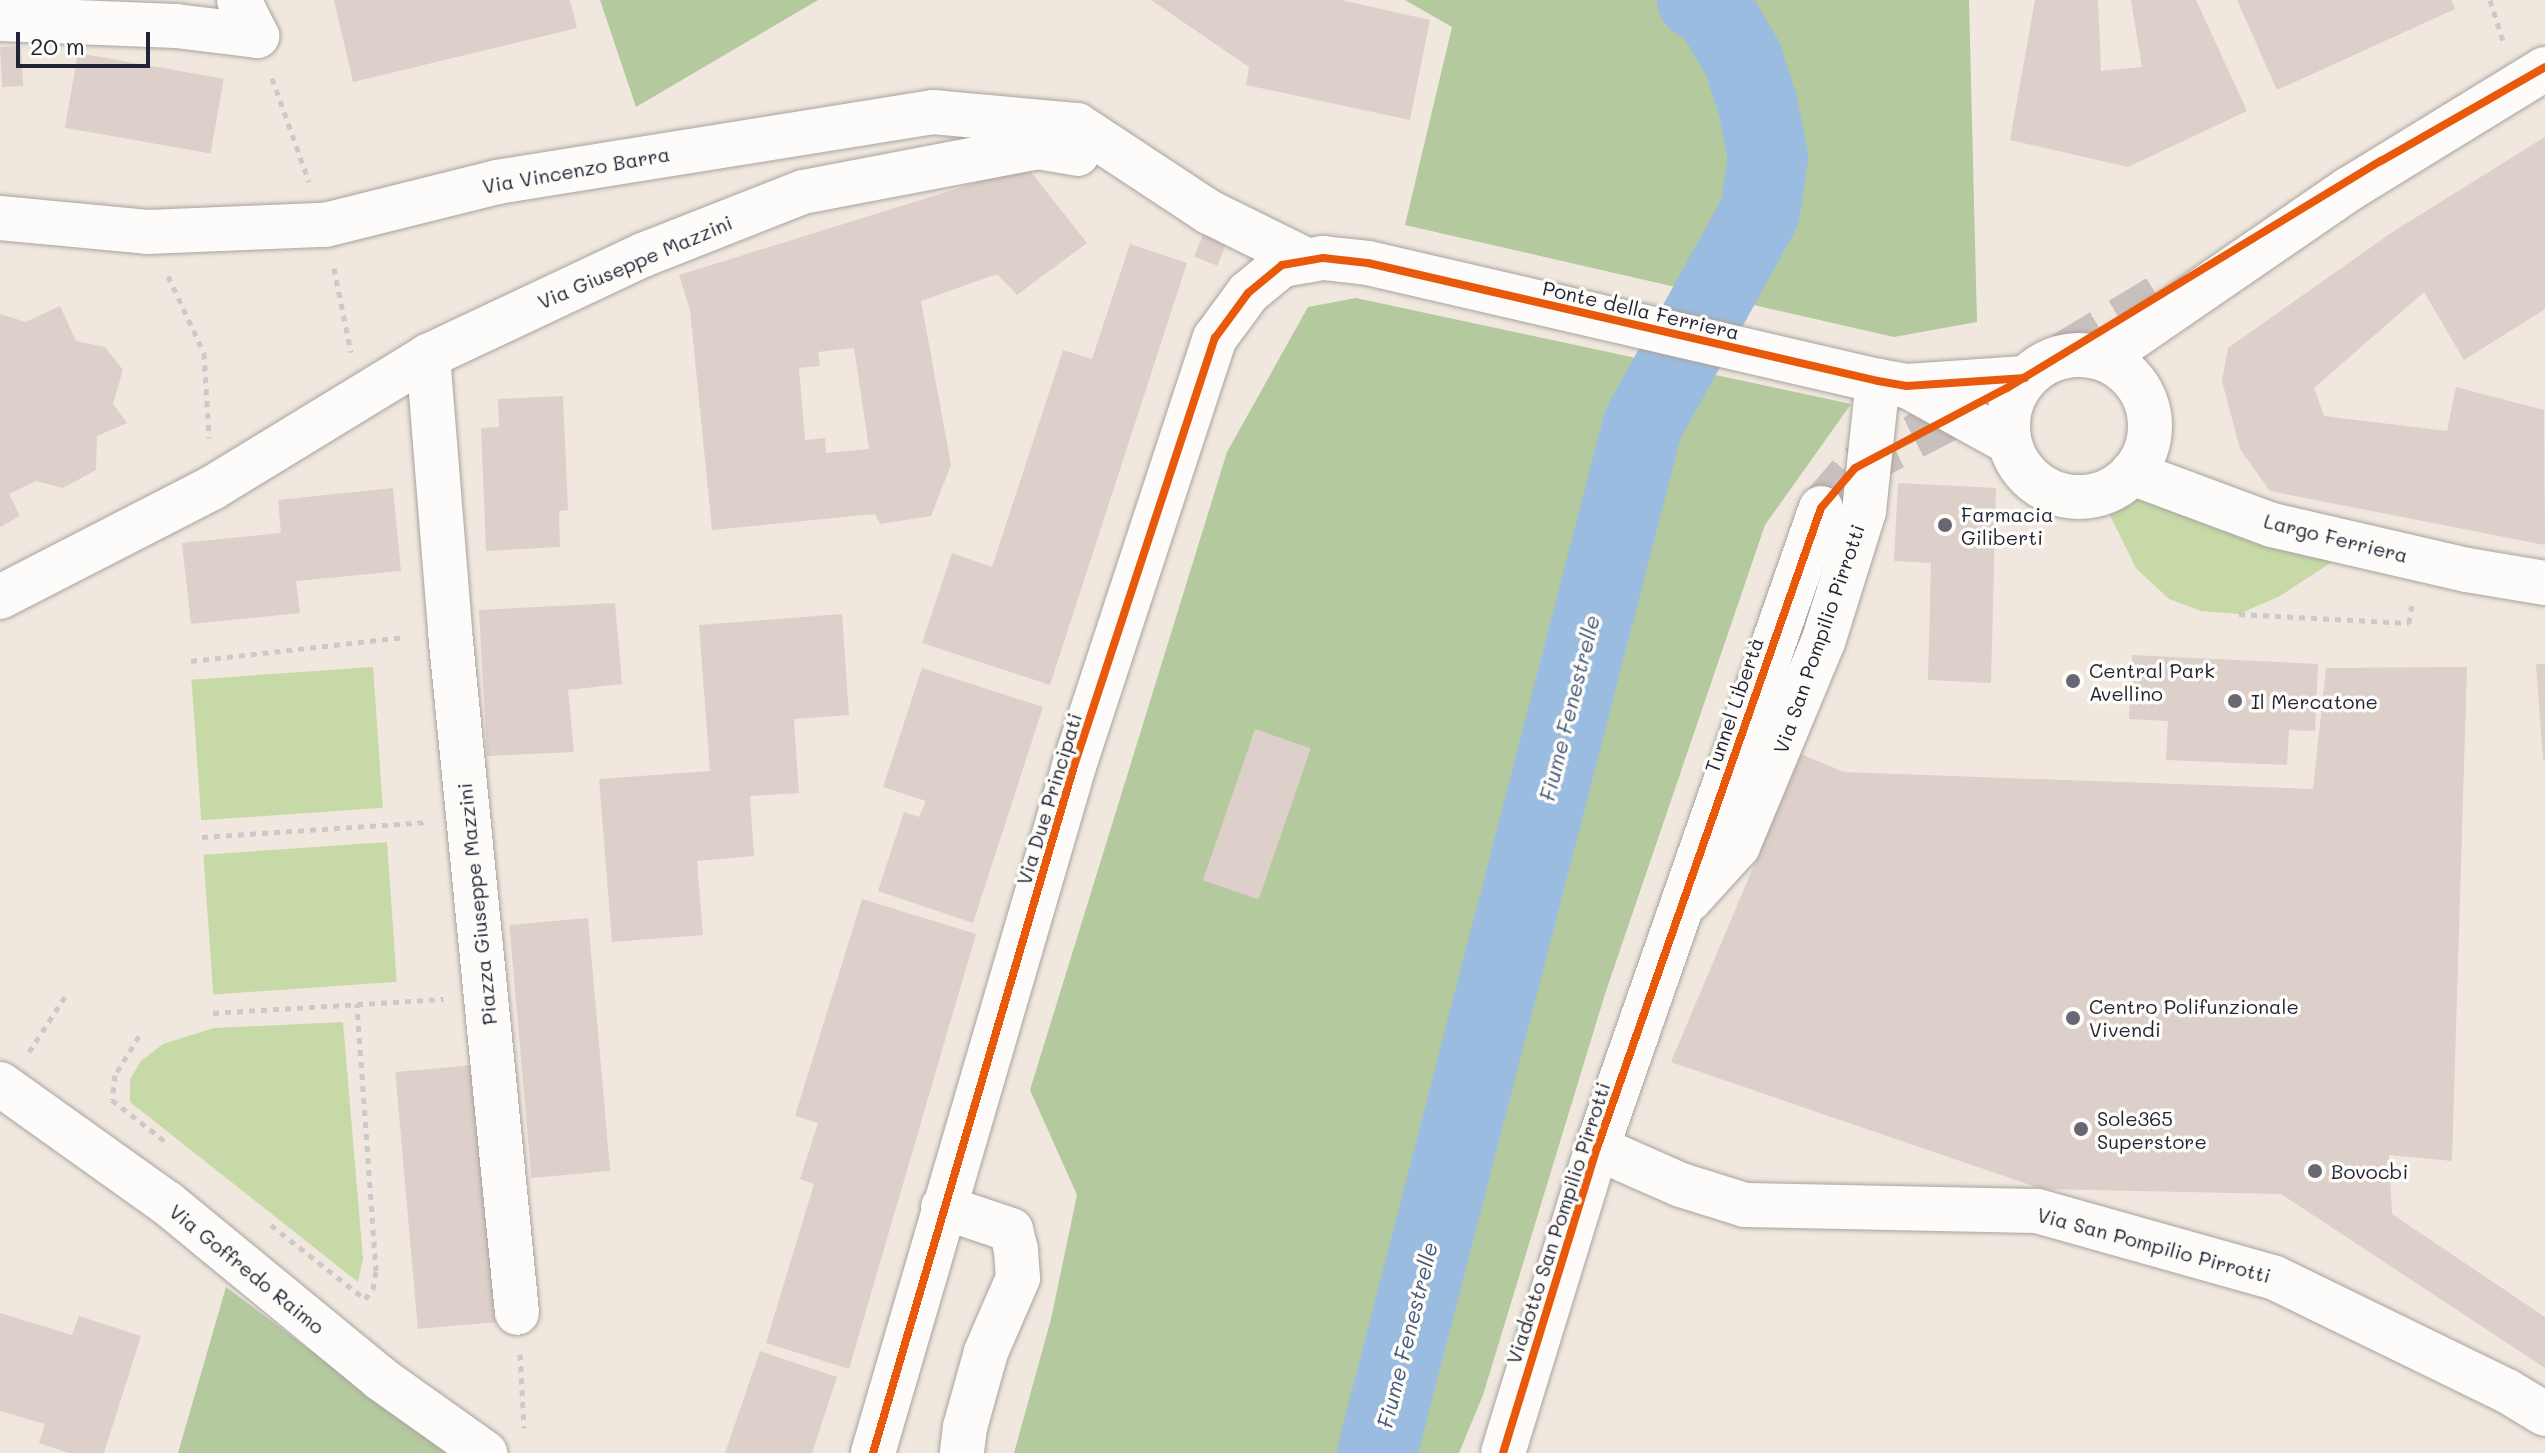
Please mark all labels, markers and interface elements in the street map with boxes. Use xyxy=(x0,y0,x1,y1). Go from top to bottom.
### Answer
scale bar xyxy=(20,16,154,66)
text: 20 m xyxy=(30,30,85,61)
street label: Via Vincenzo Barra xyxy=(480,142,672,198)
street label: Via Giuseppe Mazzini xyxy=(534,210,736,314)
street label: Ponte della Ferriera xyxy=(1540,276,1742,344)
place label: Farmacia Giliberti xyxy=(1961,502,2053,549)
street label: Largo Ferriera xyxy=(2262,509,2410,567)
marker: Farmacia Giliberti xyxy=(1936,516,1954,534)
street label: Via San Pompilio Pirrotti xyxy=(1768,521,1870,757)
water label: Fiume Fenestrelle xyxy=(1533,612,1605,804)
street label: Tunnel Libertà xyxy=(1700,634,1768,776)
place label: Central Park Avellino xyxy=(2089,658,2215,705)
marker: Central Park Avellino xyxy=(2064,672,2082,690)
place label: Il Mercatone xyxy=(2251,689,2378,713)
marker: Il Mercatone xyxy=(2226,692,2244,710)
street label: Via Due Principati xyxy=(1011,710,1087,888)
street label: Piazza Giuseppe Mazzini xyxy=(452,782,502,1026)
place label: Centro Polifunzionale Vivendi xyxy=(2089,994,2299,1041)
marker: Centro Polifunzionale Vivendi xyxy=(2064,1009,2082,1027)
street label: Viadotto San Pompilio Pirrotti xyxy=(1501,1079,1615,1367)
place label: Sole365 Superstore xyxy=(2097,1106,2207,1153)
marker: Sole365 Superstore xyxy=(2072,1120,2090,1138)
place label: Bovocbi xyxy=(2331,1159,2408,1183)
marker: Bovocbi xyxy=(2306,1162,2324,1180)
street label: Via Goffredo Raimo xyxy=(165,1199,329,1339)
street label: Via San Pompilio Pirrotti xyxy=(2035,1202,2273,1288)
water label: Fiume Fenestrelle xyxy=(1371,1239,1443,1431)

